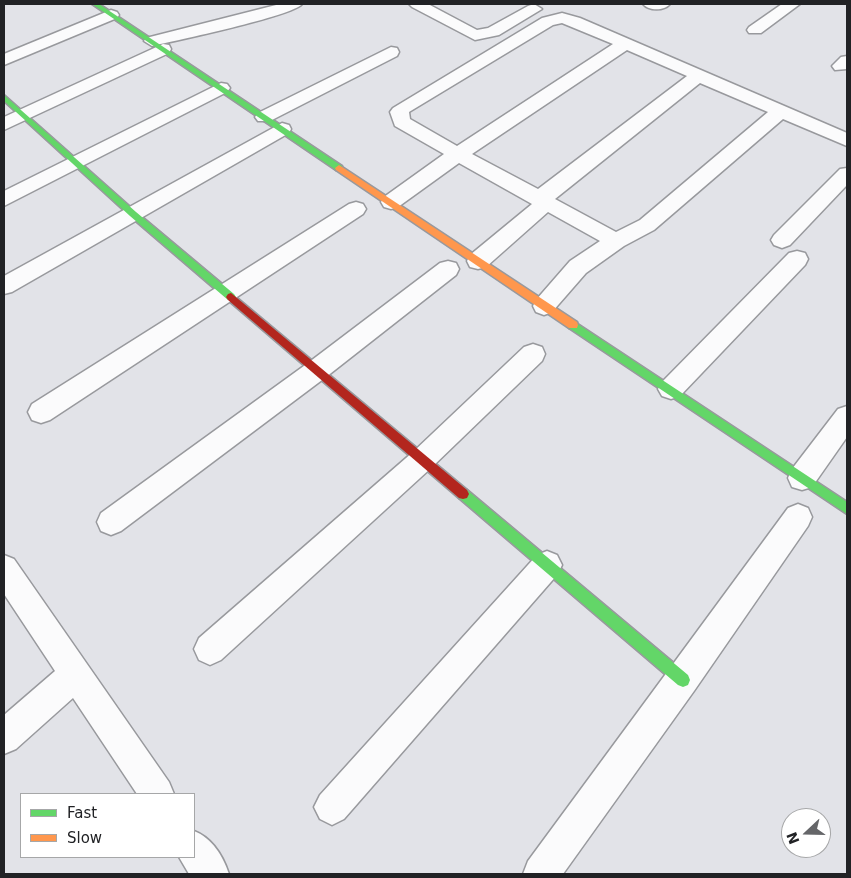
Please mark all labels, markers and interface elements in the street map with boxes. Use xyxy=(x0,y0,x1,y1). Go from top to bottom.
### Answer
legend xyxy=(20,793,195,858)
text: Fast xyxy=(67,804,97,822)
north arrow xyxy=(781,808,831,858)
text: Slow xyxy=(67,829,102,847)
text: N xyxy=(783,830,802,846)

